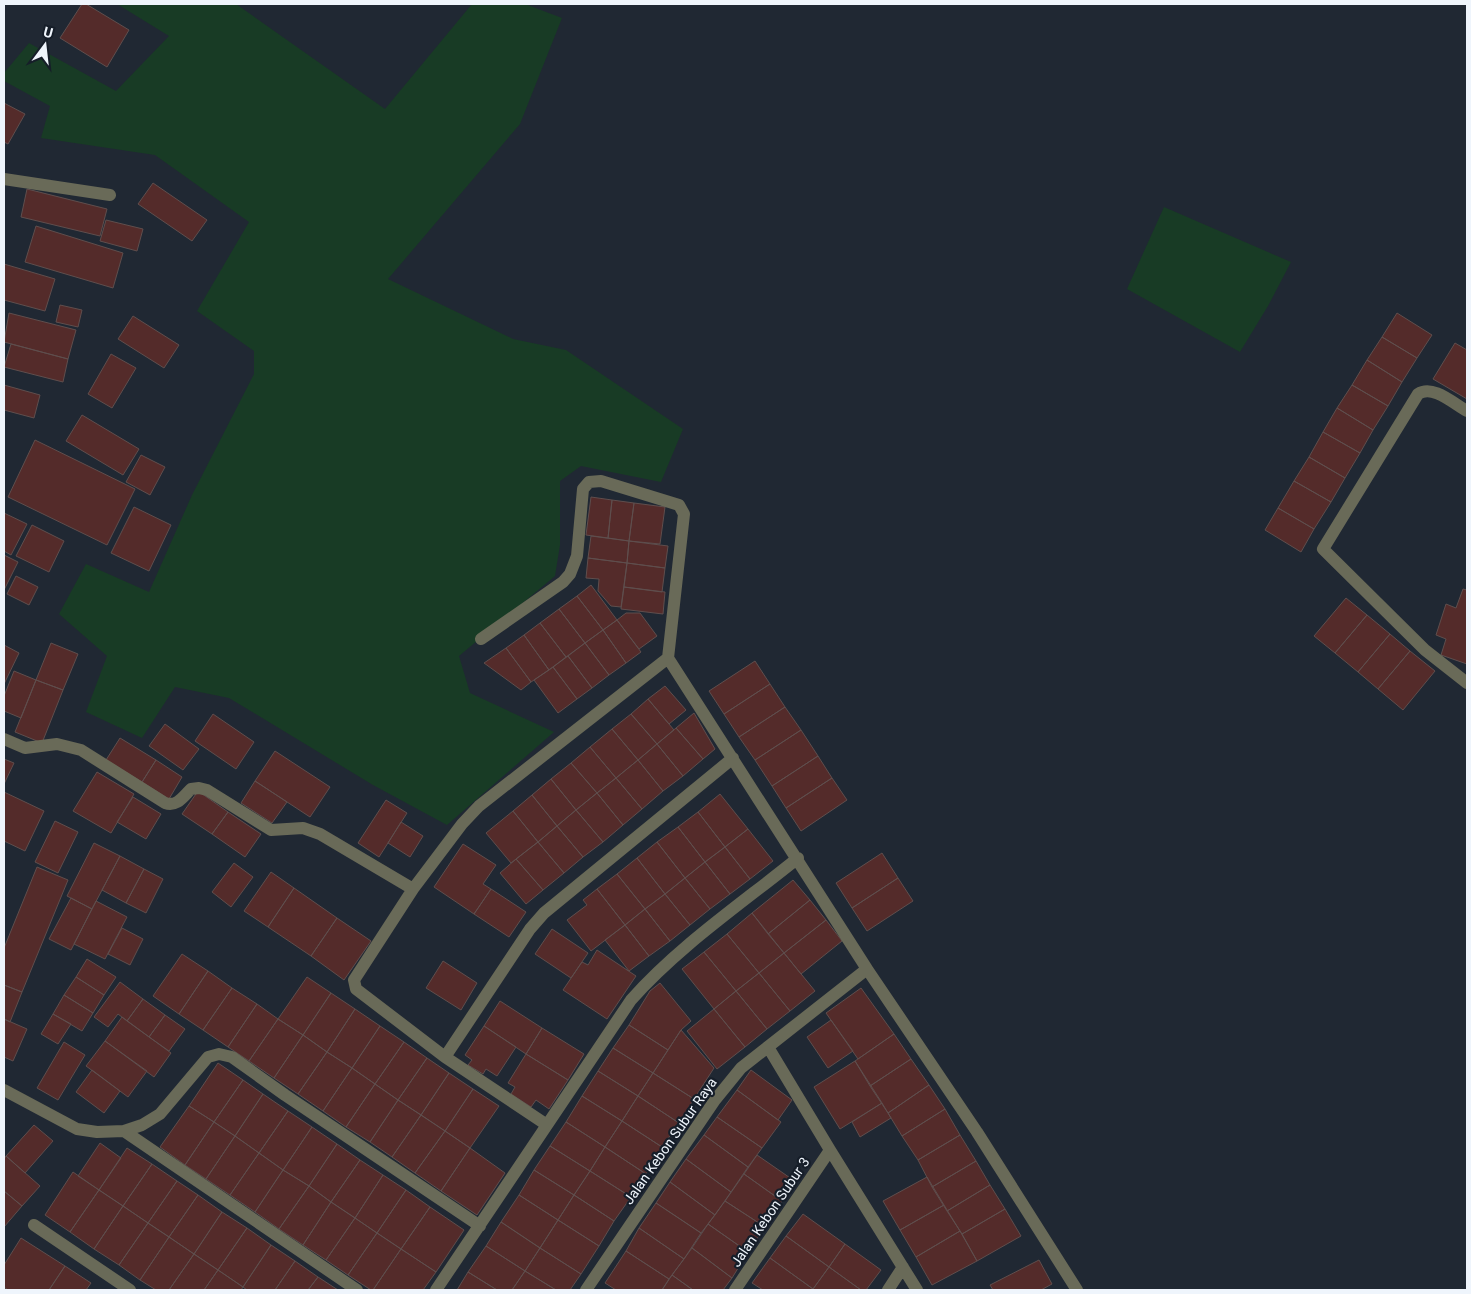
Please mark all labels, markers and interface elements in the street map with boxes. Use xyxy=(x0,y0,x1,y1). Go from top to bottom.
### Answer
north arrow xyxy=(20,20,70,70)
text: U xyxy=(42,24,55,41)
street label: Jalan Kebon Subur Raya xyxy=(620,1075,720,1207)
street label: Jalan Kebon Subur 3 xyxy=(727,1154,813,1270)

